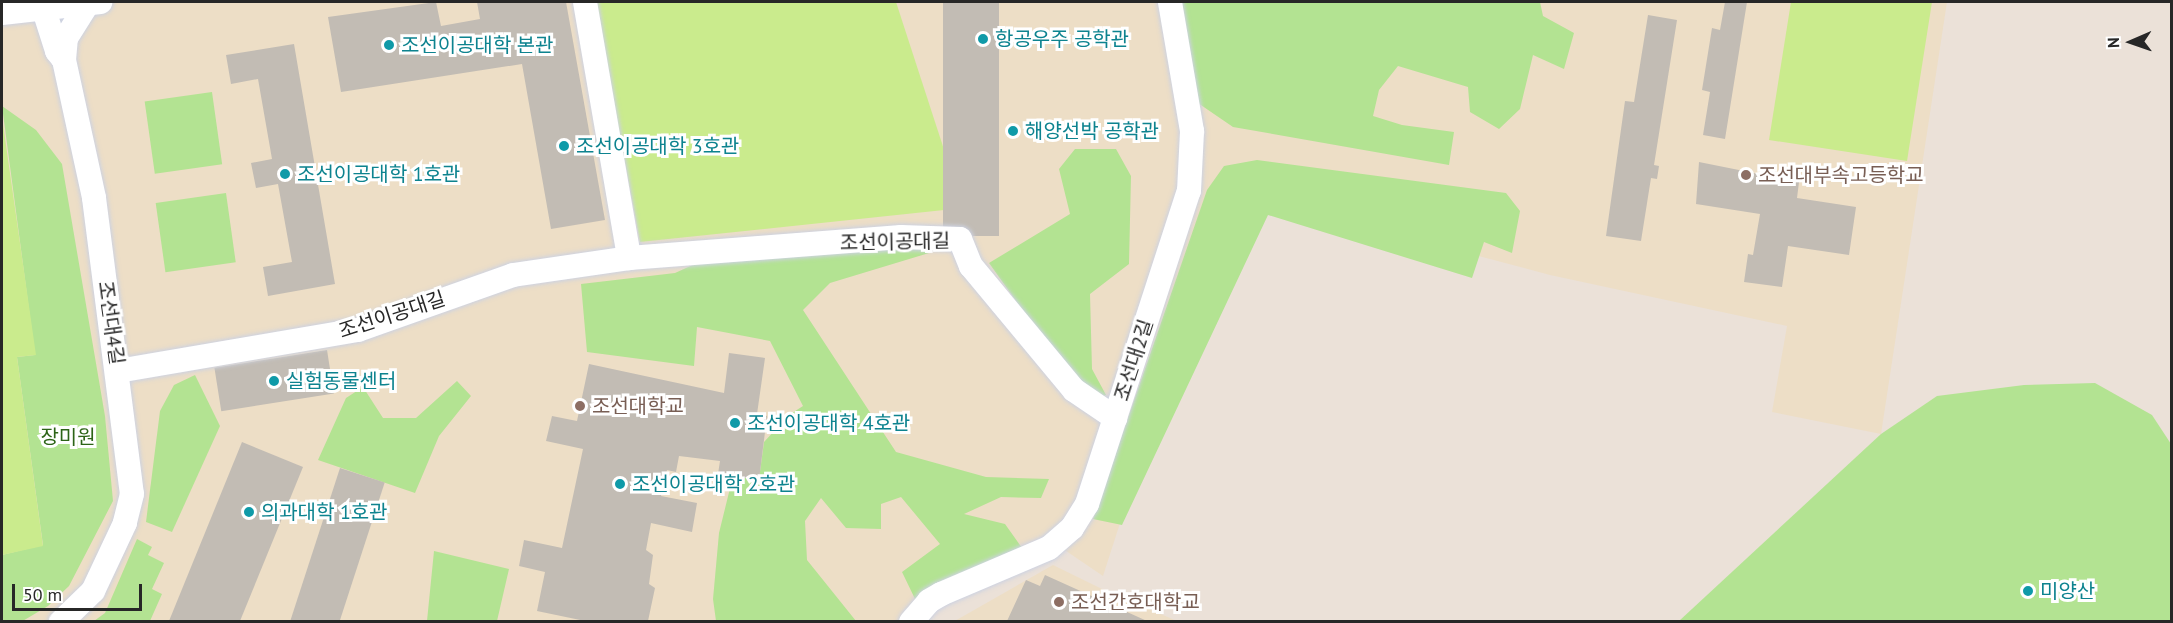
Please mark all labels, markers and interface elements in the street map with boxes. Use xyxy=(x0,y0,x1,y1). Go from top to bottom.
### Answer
north arrow xyxy=(2101,12,2161,72)
place label: 항공우주 공학관 xyxy=(995,27,1129,51)
marker: 항공우주 공학관 xyxy=(976,32,990,46)
place label: 조선이공대학 본관 xyxy=(401,33,554,57)
text: N xyxy=(2103,37,2123,48)
marker: 조선이공대학 본관 xyxy=(382,38,396,52)
place label: 해양선박 공학관 xyxy=(1025,119,1159,143)
marker: 해양선박 공학관 xyxy=(1006,124,1020,138)
place label: 조선이공대학 3호관 xyxy=(576,134,739,158)
marker: 조선이공대학 3호관 xyxy=(557,139,571,153)
place label: 조선이공대학 1호관 xyxy=(297,162,460,186)
place label: 조선대부속고등학교 xyxy=(1758,163,1924,187)
marker: 조선이공대학 1호관 xyxy=(278,167,292,181)
marker: 조선대부속고등학교 xyxy=(1739,168,1753,182)
street label: 조선이공대길 xyxy=(840,229,950,255)
street label: 조선대4길 xyxy=(93,279,129,367)
street label: 조선이공대길 xyxy=(336,287,448,343)
street label: 조선대2길 xyxy=(1110,316,1158,404)
place label: 실험동물센터 xyxy=(286,369,396,393)
marker: 실험동물센터 xyxy=(267,374,281,388)
place label: 조선대학교 xyxy=(592,394,684,418)
marker: 조선대학교 xyxy=(573,399,587,413)
place label: 조선이공대학 4호관 xyxy=(747,411,910,435)
marker: 조선이공대학 4호관 xyxy=(728,416,742,430)
park label: 장미원 xyxy=(40,425,96,449)
place label: 조선이공대학 2호관 xyxy=(632,472,795,496)
marker: 조선이공대학 2호관 xyxy=(613,477,627,491)
place label: 의과대학 1호관 xyxy=(261,500,388,524)
marker: 의과대학 1호관 xyxy=(242,505,256,519)
scale bar xyxy=(15,572,146,610)
place label: 미양산 xyxy=(2040,579,2095,603)
text: 50 m xyxy=(23,583,62,606)
marker: 미양산 xyxy=(2021,584,2035,598)
place label: 조선간호대학교 xyxy=(1071,590,1200,614)
marker: 조선간호대학교 xyxy=(1052,595,1066,609)

